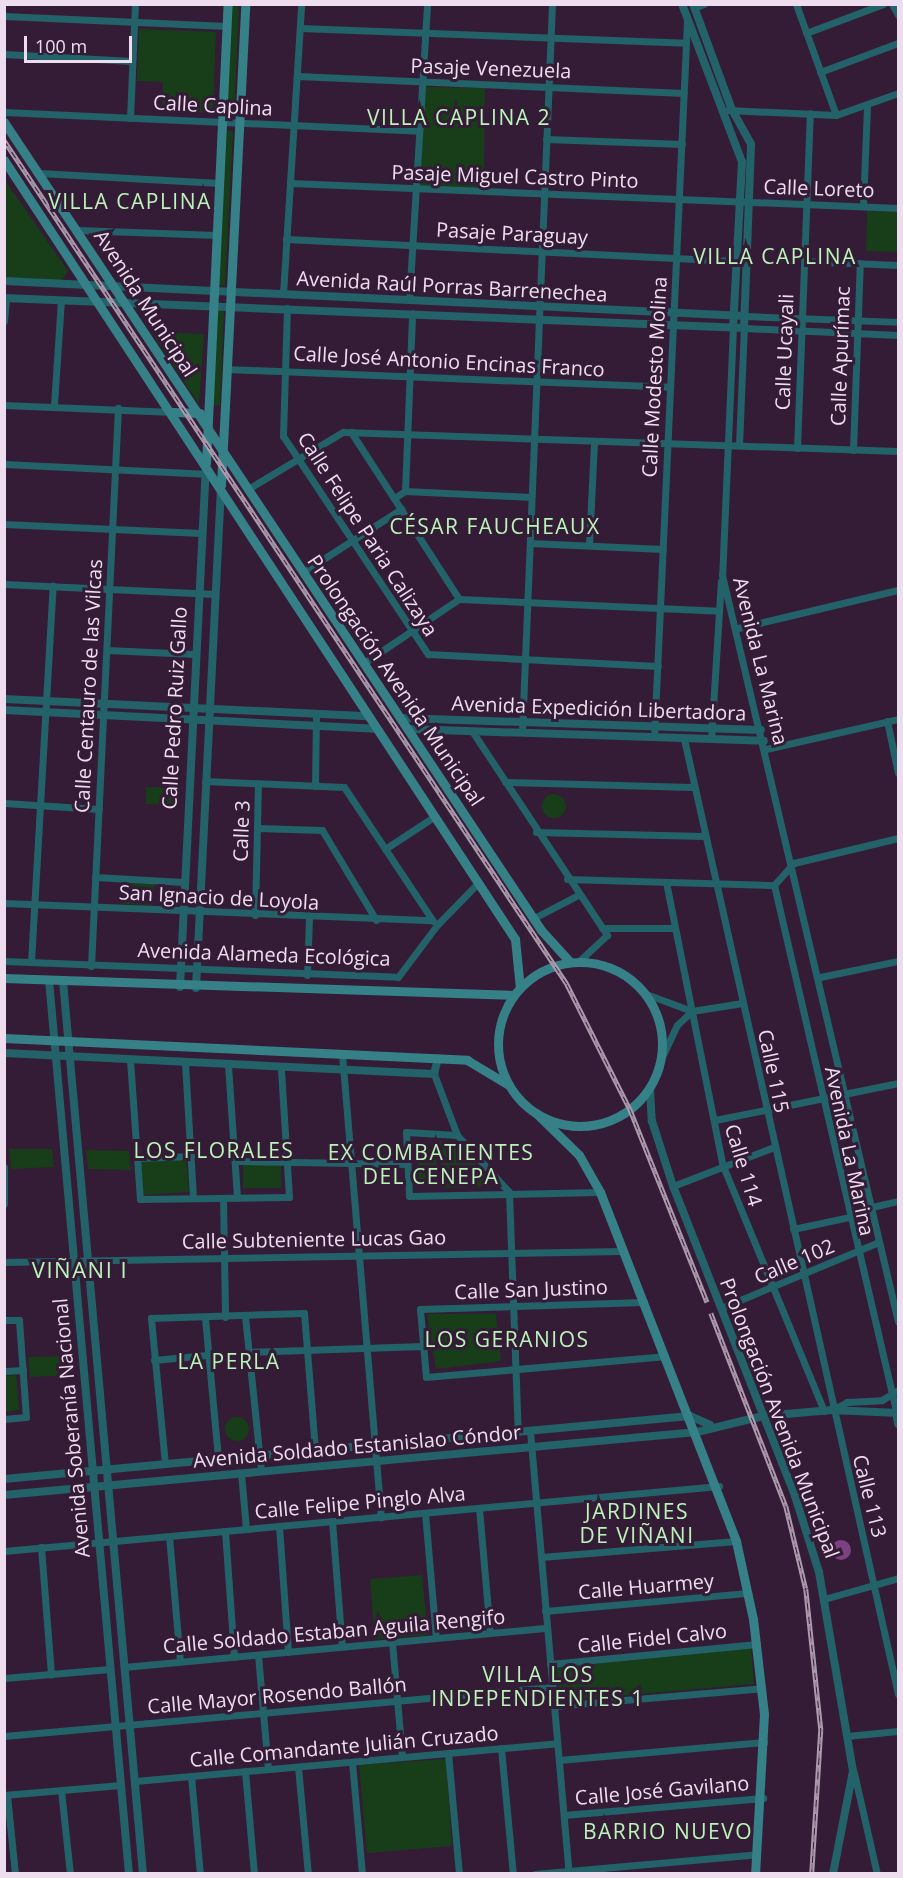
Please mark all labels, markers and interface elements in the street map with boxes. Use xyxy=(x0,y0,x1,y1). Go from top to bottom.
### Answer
scale bar xyxy=(27,24,135,62)
text: 100 m xyxy=(35,34,87,58)
street label: Pasaje Venezuela xyxy=(410,53,572,83)
street label: Calle Caplina xyxy=(153,90,273,120)
district label: VILLA CAPLINA 2 xyxy=(367,104,551,130)
street label: Pasaje Miguel Castro Pinto xyxy=(391,160,639,192)
street label: Calle Loreto xyxy=(763,174,875,202)
district label: VILLA CAPLINA xyxy=(48,188,212,214)
street label: Pasaje Paraguay xyxy=(435,217,589,249)
street label: Avenida Municipal xyxy=(90,225,202,381)
district label: VILLA CAPLINA xyxy=(693,243,857,269)
street label: Avenida Raúl Porras Barrenechea xyxy=(296,266,608,306)
street label: Calle Modesto Molina xyxy=(637,276,671,478)
street label: Calle Apurímac xyxy=(826,286,854,426)
street label: Calle Ucayali xyxy=(770,293,798,411)
street label: Calle José Antonio Encinas Franco xyxy=(293,341,605,381)
street label: Calle Felipe Paria Calizaya xyxy=(293,427,443,641)
district label: CÉSAR FAUCHEAUX xyxy=(389,513,601,539)
street label: Prolongación Avenida Municipal xyxy=(303,550,489,810)
street label: Calle Centauro de las Vilcas xyxy=(69,559,107,813)
street label: Avenida La Marina xyxy=(729,575,793,747)
street label: Calle Pedro Ruiz Gallo xyxy=(157,606,191,810)
street label: Avenida Expedición Libertadora xyxy=(451,691,747,725)
street label: Calle 3 xyxy=(228,800,254,862)
street label: San Ignacio de Loyola xyxy=(118,880,320,914)
street label: Avenida Alameda Ecológica xyxy=(137,938,391,970)
street label: Calle 115 xyxy=(753,1027,795,1115)
street label: Avenida La Marina xyxy=(820,1064,880,1238)
street label: Calle 114 xyxy=(720,1121,768,1209)
district label: LOS FLORALES xyxy=(134,1137,294,1163)
district label: EX COMBATIENTES DEL CENEPA xyxy=(328,1139,534,1189)
street label: Calle Subteniente Lucas Gao xyxy=(182,1225,446,1253)
street label: Calle 102 xyxy=(750,1233,838,1289)
district label: VIÑANI I xyxy=(32,1257,128,1283)
street label: Calle San Justino xyxy=(454,1274,608,1304)
street label: Prolongación Avenida Municipal xyxy=(715,1275,845,1561)
street label: Avenida Soberanía Nacional xyxy=(48,1297,94,1559)
district label: LOS GERANIOS xyxy=(425,1326,589,1352)
district label: LA PERLA xyxy=(177,1348,281,1374)
street label: Avenida Soldado Estanislao Cóndor xyxy=(192,1420,522,1472)
street label: Calle 113 xyxy=(848,1452,892,1540)
street label: Calle Felipe Pinglo Alva xyxy=(253,1481,467,1523)
district label: JARDINES DE VIÑANI xyxy=(579,1498,695,1548)
street label: Calle Huarmey xyxy=(577,1568,715,1604)
street label: Calle Soldado Estaban Aguila Rengifo xyxy=(162,1604,506,1658)
street label: Calle Fidel Calvo xyxy=(576,1618,728,1658)
district label: VILLA LOS INDEPENDIENTES 1 xyxy=(431,1661,645,1711)
street label: Calle Mayor Rosendo Ballón xyxy=(146,1672,408,1718)
street label: Calle Comandante Julián Cruzado xyxy=(189,1721,499,1771)
street label: Calle José Gavilano xyxy=(574,1770,750,1810)
district label: BARRIO NUEVO xyxy=(583,1818,753,1844)

